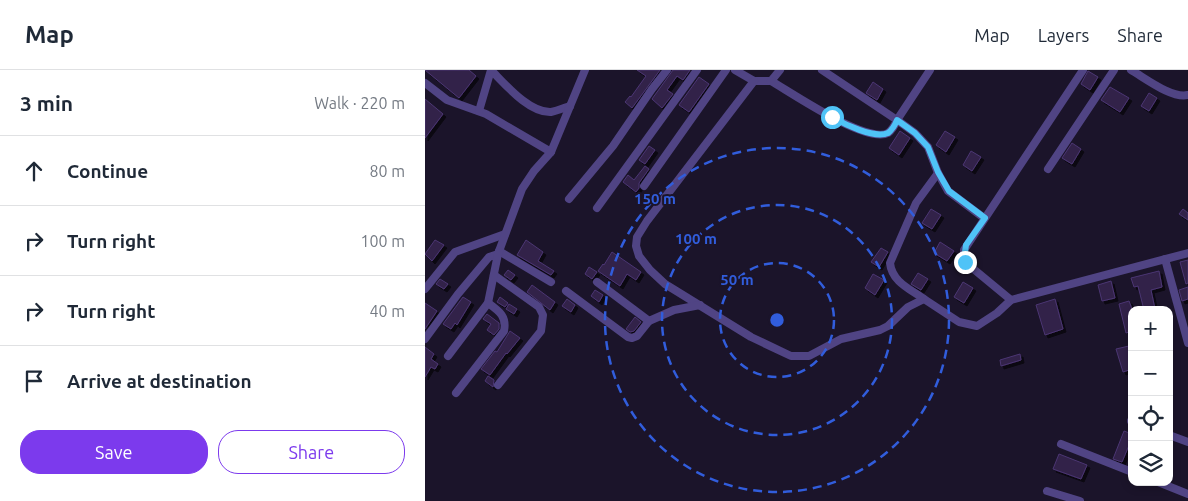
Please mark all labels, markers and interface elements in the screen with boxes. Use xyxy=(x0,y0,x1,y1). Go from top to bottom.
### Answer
text: Map xyxy=(25,21,74,48)
text: Map xyxy=(974,25,1010,45)
text: Layers xyxy=(1038,25,1089,45)
text: Share xyxy=(1117,25,1163,45)
text: 3 min xyxy=(20,91,73,115)
text: Walk · 220 m xyxy=(314,94,405,112)
route start xyxy=(821,106,844,129)
icon: ahead xyxy=(20,157,48,185)
text: Continue xyxy=(67,160,148,182)
text: 80 m xyxy=(369,162,405,180)
text: 150 m xyxy=(634,190,676,207)
icon: right xyxy=(20,227,48,255)
text: Turn right xyxy=(67,230,155,252)
text: 100 m xyxy=(675,230,717,247)
text: 100 m xyxy=(360,232,405,250)
route end xyxy=(954,251,977,274)
text: 50 m xyxy=(720,271,754,288)
icon: right xyxy=(20,297,48,325)
text: Turn right xyxy=(67,300,155,322)
text: 40 m xyxy=(369,302,405,320)
map controls xyxy=(1128,306,1173,486)
button: + xyxy=(1128,306,1173,351)
centre of rings xyxy=(768,311,786,329)
button: − xyxy=(1128,351,1173,396)
icon: arrive xyxy=(20,367,48,395)
text: Arrive at destination xyxy=(67,370,252,392)
button: locate xyxy=(1128,396,1173,441)
button: Save xyxy=(20,430,208,474)
button: Share xyxy=(218,430,405,474)
button: layers xyxy=(1128,441,1173,486)

